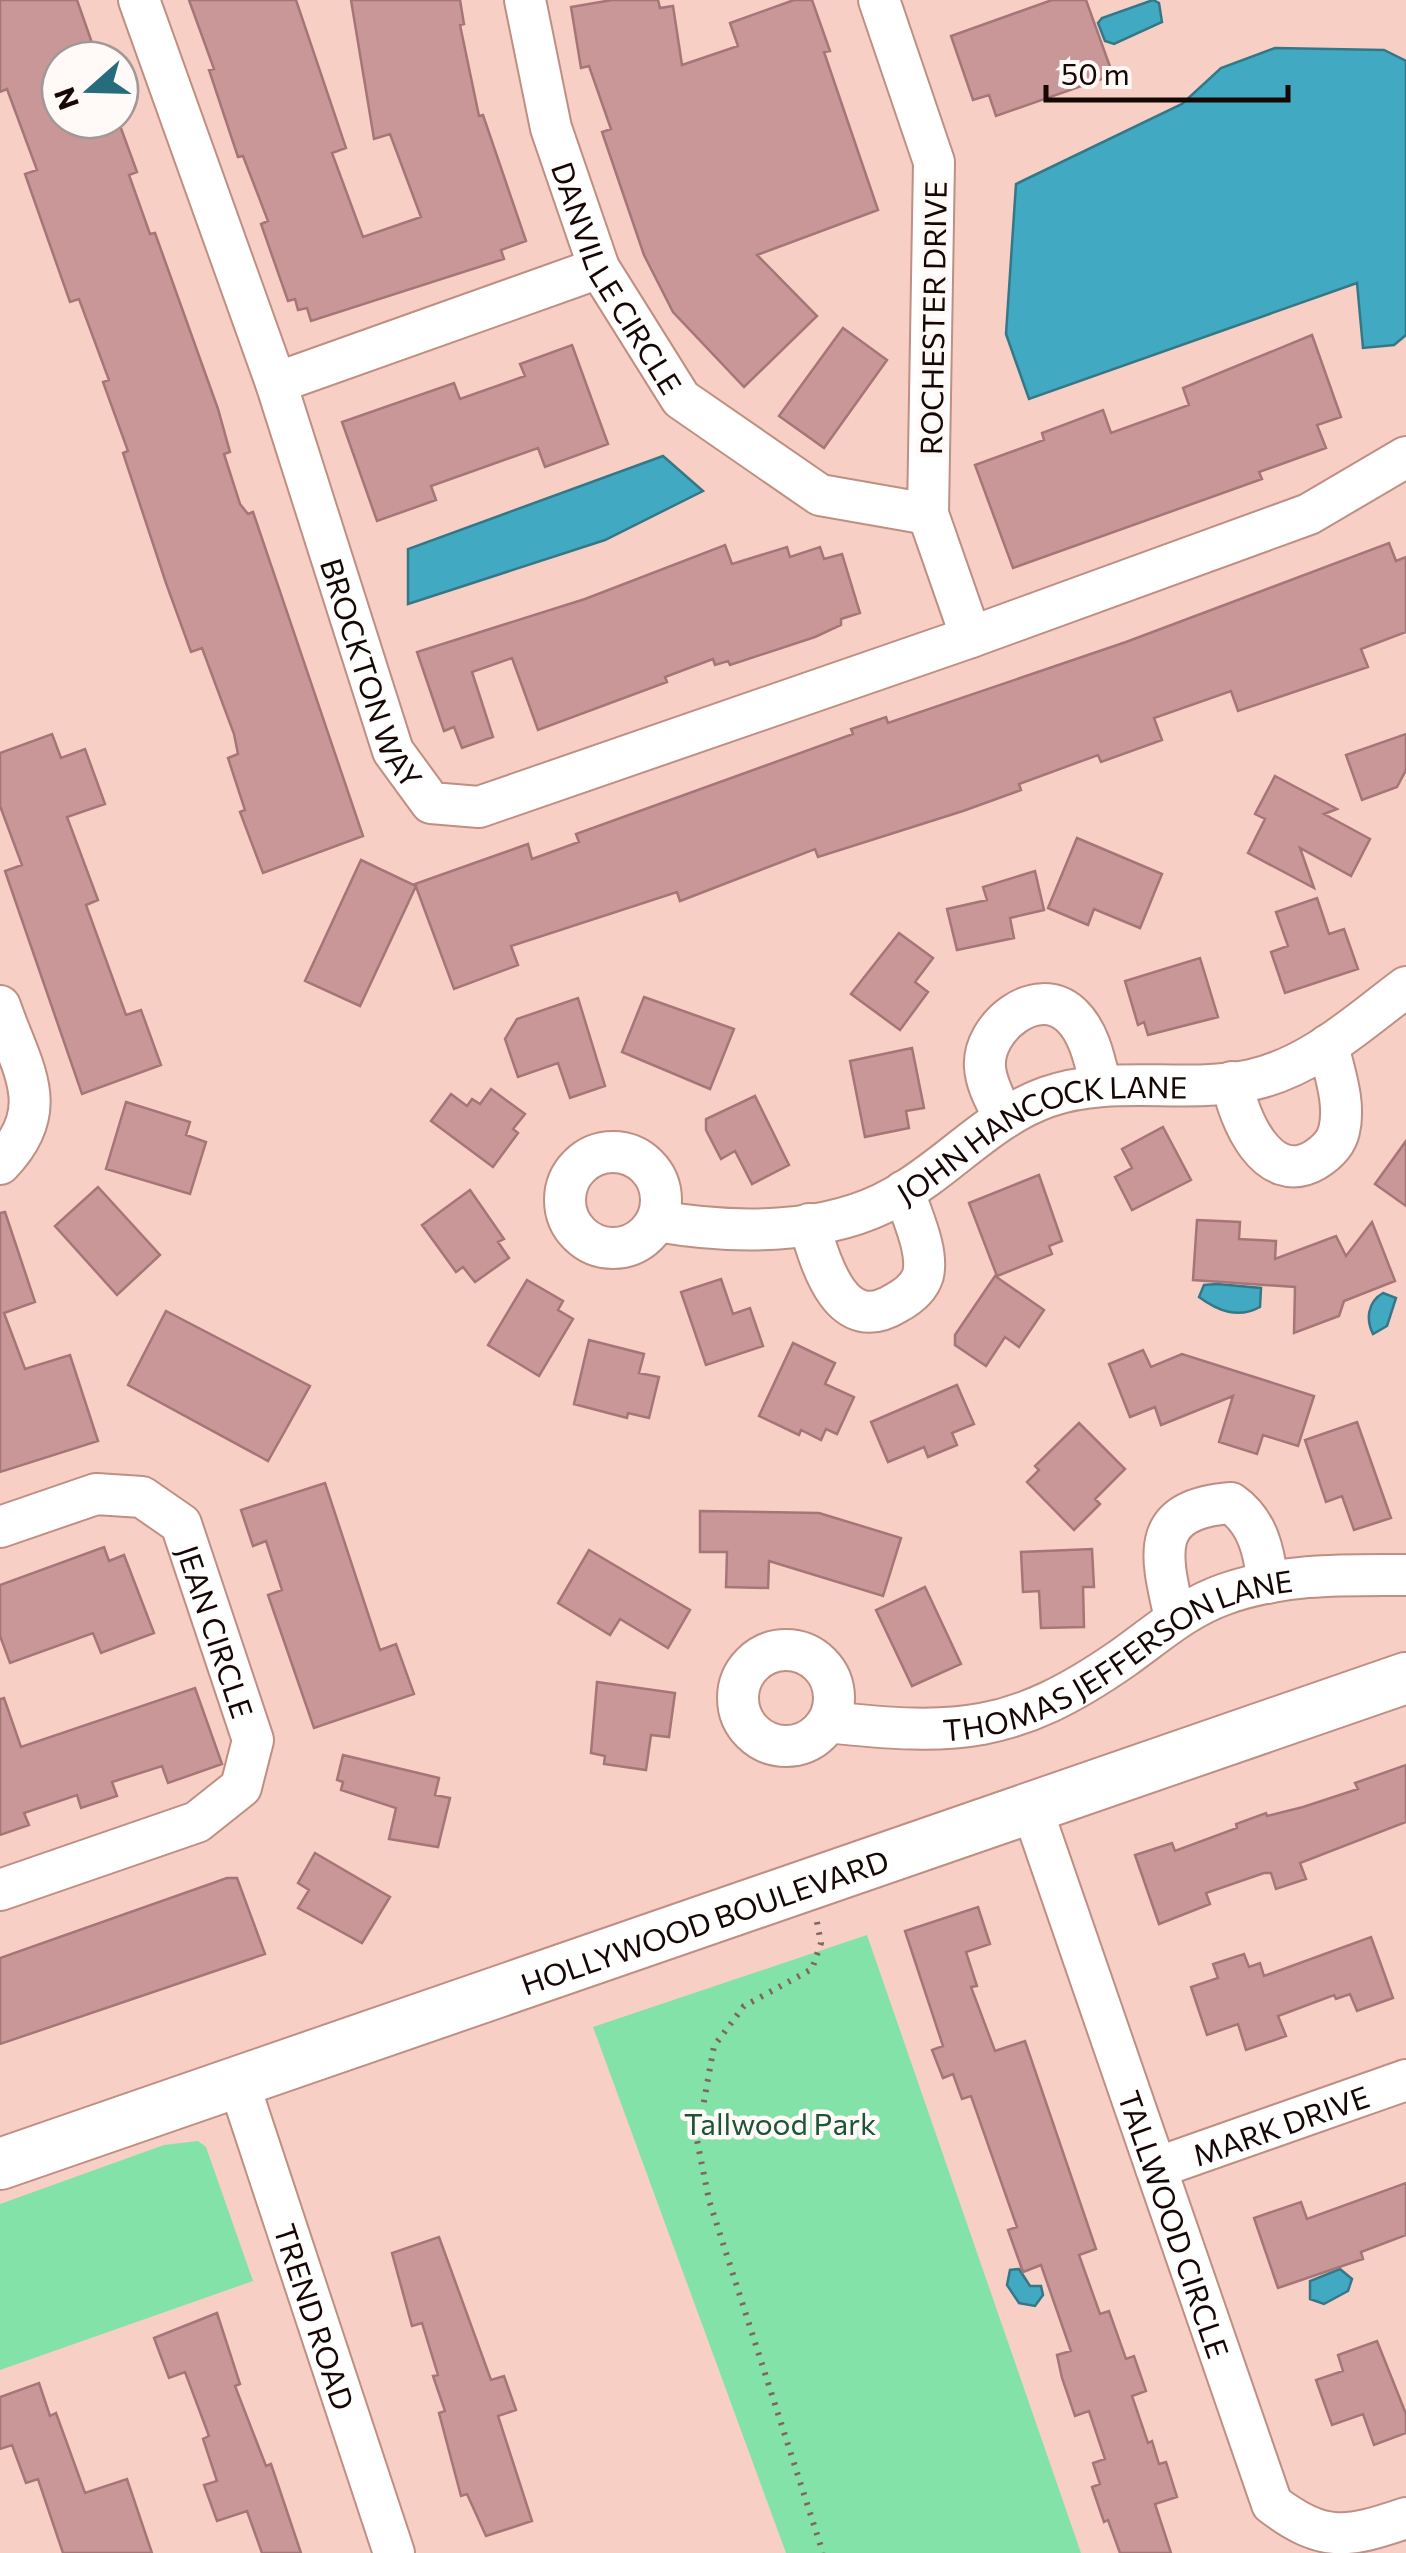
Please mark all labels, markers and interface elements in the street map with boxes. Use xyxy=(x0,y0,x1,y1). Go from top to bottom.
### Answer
north arrow xyxy=(40,40,140,140)
scale bar xyxy=(1046,40,1288,102)
text: 50 m xyxy=(1061,54,1130,91)
text: N xyxy=(46,83,85,115)
street label: DANVILLE CIRCLE xyxy=(545,157,691,400)
street label: ROCHESTER DRIVE xyxy=(911,181,953,455)
street label: BROCKTON WAY xyxy=(314,553,431,794)
street label: JOHN HANCOCK LANE xyxy=(889,1067,1188,1211)
street label: JEAN CIRCLE xyxy=(171,1540,263,1722)
street label: THOMAS JEFFERSON LANE xyxy=(941,1560,1295,1747)
street label: HOLLYWOOD BOULEVARD xyxy=(515,1840,893,2001)
street label: MARK DRIVE xyxy=(1187,2076,1374,2172)
street label: TALLWOOD CIRCLE xyxy=(1112,2085,1238,2362)
park label: Tallwood Park xyxy=(684,2104,876,2141)
street label: TREND ROAD xyxy=(268,2219,364,2414)

